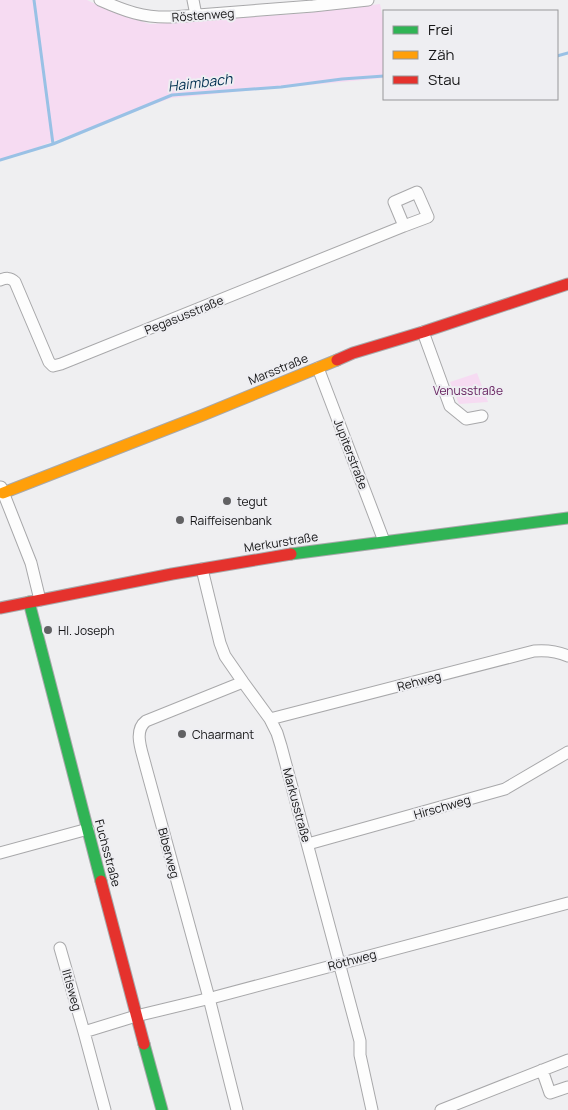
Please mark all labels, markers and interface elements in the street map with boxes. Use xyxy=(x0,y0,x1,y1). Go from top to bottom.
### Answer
street label: Röstenweg xyxy=(171,4,235,26)
legend xyxy=(383,10,558,100)
text: Frei xyxy=(428,19,453,40)
text: Zäh xyxy=(428,44,455,65)
water label: Haimbach xyxy=(167,69,234,95)
text: Stau xyxy=(428,69,461,90)
street label: Pegasusstraße xyxy=(142,291,226,339)
street label: Marsstraße xyxy=(246,349,310,389)
park label: Venusstraße xyxy=(433,382,503,399)
street label: Jupiterstraße xyxy=(330,416,372,492)
place label: tegut xyxy=(237,493,268,510)
marker: tegut xyxy=(221,495,233,507)
place label: Raiffeisenbank xyxy=(190,512,273,529)
marker: Raiffeisenbank xyxy=(174,514,186,526)
street label: Merkurstraße xyxy=(243,528,319,556)
place label: Hl. Joseph xyxy=(58,622,114,639)
marker: Hl. Joseph xyxy=(42,624,54,636)
street label: Rehweg xyxy=(395,667,443,695)
place label: Chaarmant xyxy=(192,726,254,743)
marker: Chaarmant xyxy=(176,728,188,740)
street label: Markusstraße xyxy=(279,766,315,844)
street label: Hirschweg xyxy=(412,791,472,823)
street label: Fuchsstraße xyxy=(91,817,125,889)
street label: Biberweg xyxy=(154,826,184,880)
street label: Röthweg xyxy=(326,945,378,975)
street label: Iltisweg xyxy=(58,967,86,1013)

